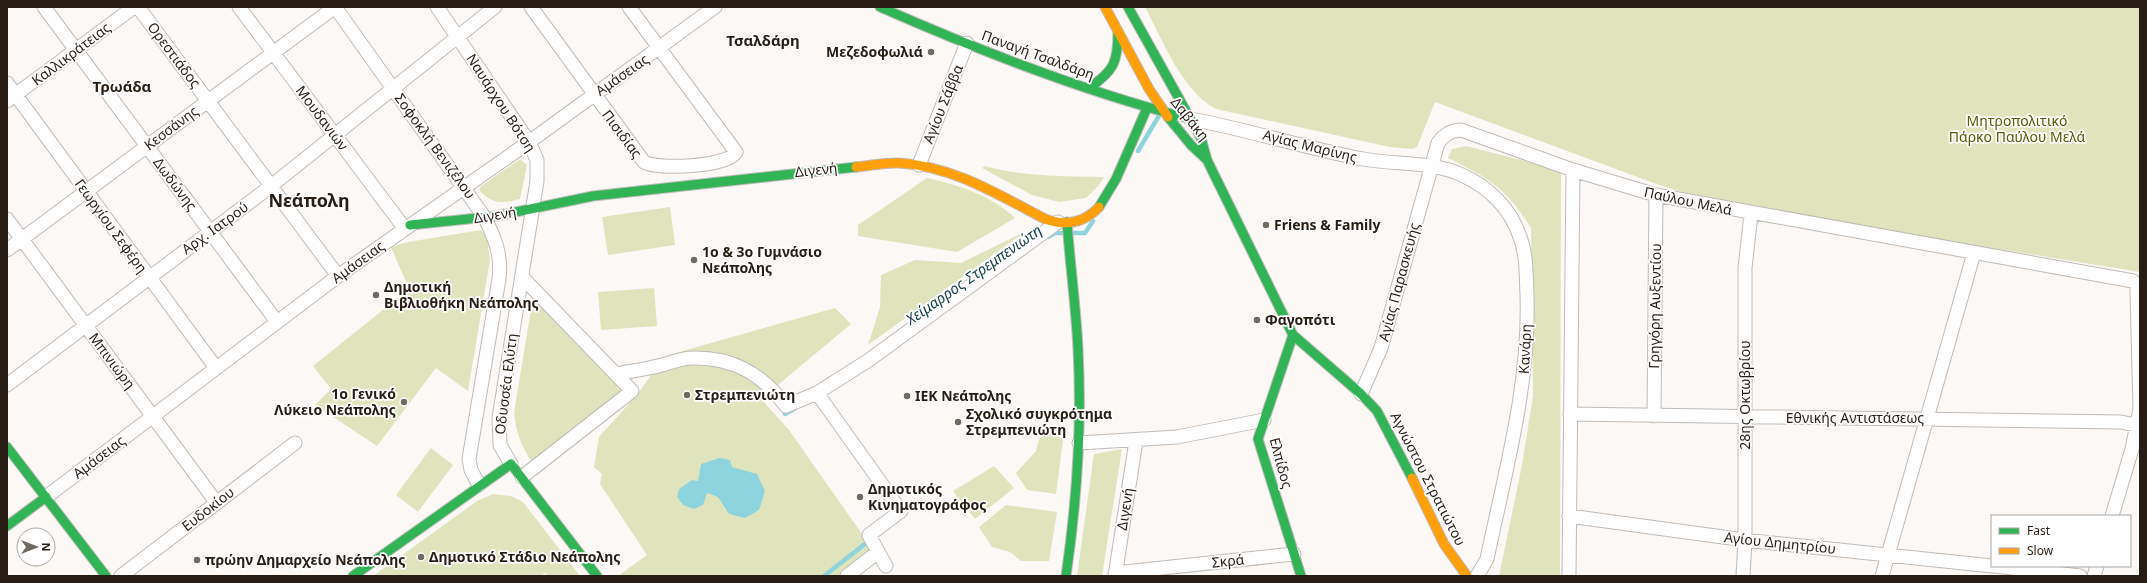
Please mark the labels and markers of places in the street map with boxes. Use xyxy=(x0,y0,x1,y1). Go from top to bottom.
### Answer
place label: Μεζεδοφωλιά xyxy=(826,42,923,61)
marker: Μεζεδοφωλιά xyxy=(926,47,936,57)
place label: Friens & Family xyxy=(1274,215,1380,234)
marker: Friens & Family xyxy=(1261,220,1271,230)
place label: 1ο & 3ο Γυμνάσιο Νεάπολης xyxy=(702,242,822,277)
marker: 1ο & 3ο Γυμνάσιο Νεάπολης xyxy=(689,255,699,265)
place label: Δημοτική Βιβλιοθήκη Νεάπολης xyxy=(384,277,539,312)
marker: Δημοτική Βιβλιοθήκη Νεάπολης xyxy=(371,290,381,300)
place label: Φαγοπότι xyxy=(1265,310,1336,329)
marker: Φαγοπότι xyxy=(1252,315,1262,325)
place label: 1ο Γενικό Λύκειο Νεάπολης xyxy=(274,384,396,419)
place label: Στρεμπενιώτη xyxy=(695,385,795,404)
place label: ΙΕΚ Νεάπολης xyxy=(915,386,1011,405)
marker: Στρεμπενιώτη xyxy=(682,390,692,400)
marker: ΙΕΚ Νεάπολης xyxy=(902,391,912,401)
marker: 1ο Γενικό Λύκειο Νεάπολης xyxy=(399,397,409,407)
place label: Σχολικό συγκρότημα Στρεμπενιώτη xyxy=(966,404,1112,439)
marker: Σχολικό συγκρότημα Στρεμπενιώτη xyxy=(953,417,963,427)
place label: Δημοτικός Κινηματογράφος xyxy=(868,479,987,514)
marker: Δημοτικός Κινηματογράφος xyxy=(855,492,865,502)
place label: Δημοτικό Στάδιο Νεάπολης xyxy=(429,547,621,566)
place label: πρώην Δημαρχείο Νεάπολης xyxy=(205,550,405,569)
marker: Δημοτικό Στάδιο Νεάπολης xyxy=(416,552,426,562)
marker: πρώην Δημαρχείο Νεάπολης xyxy=(192,555,202,565)

